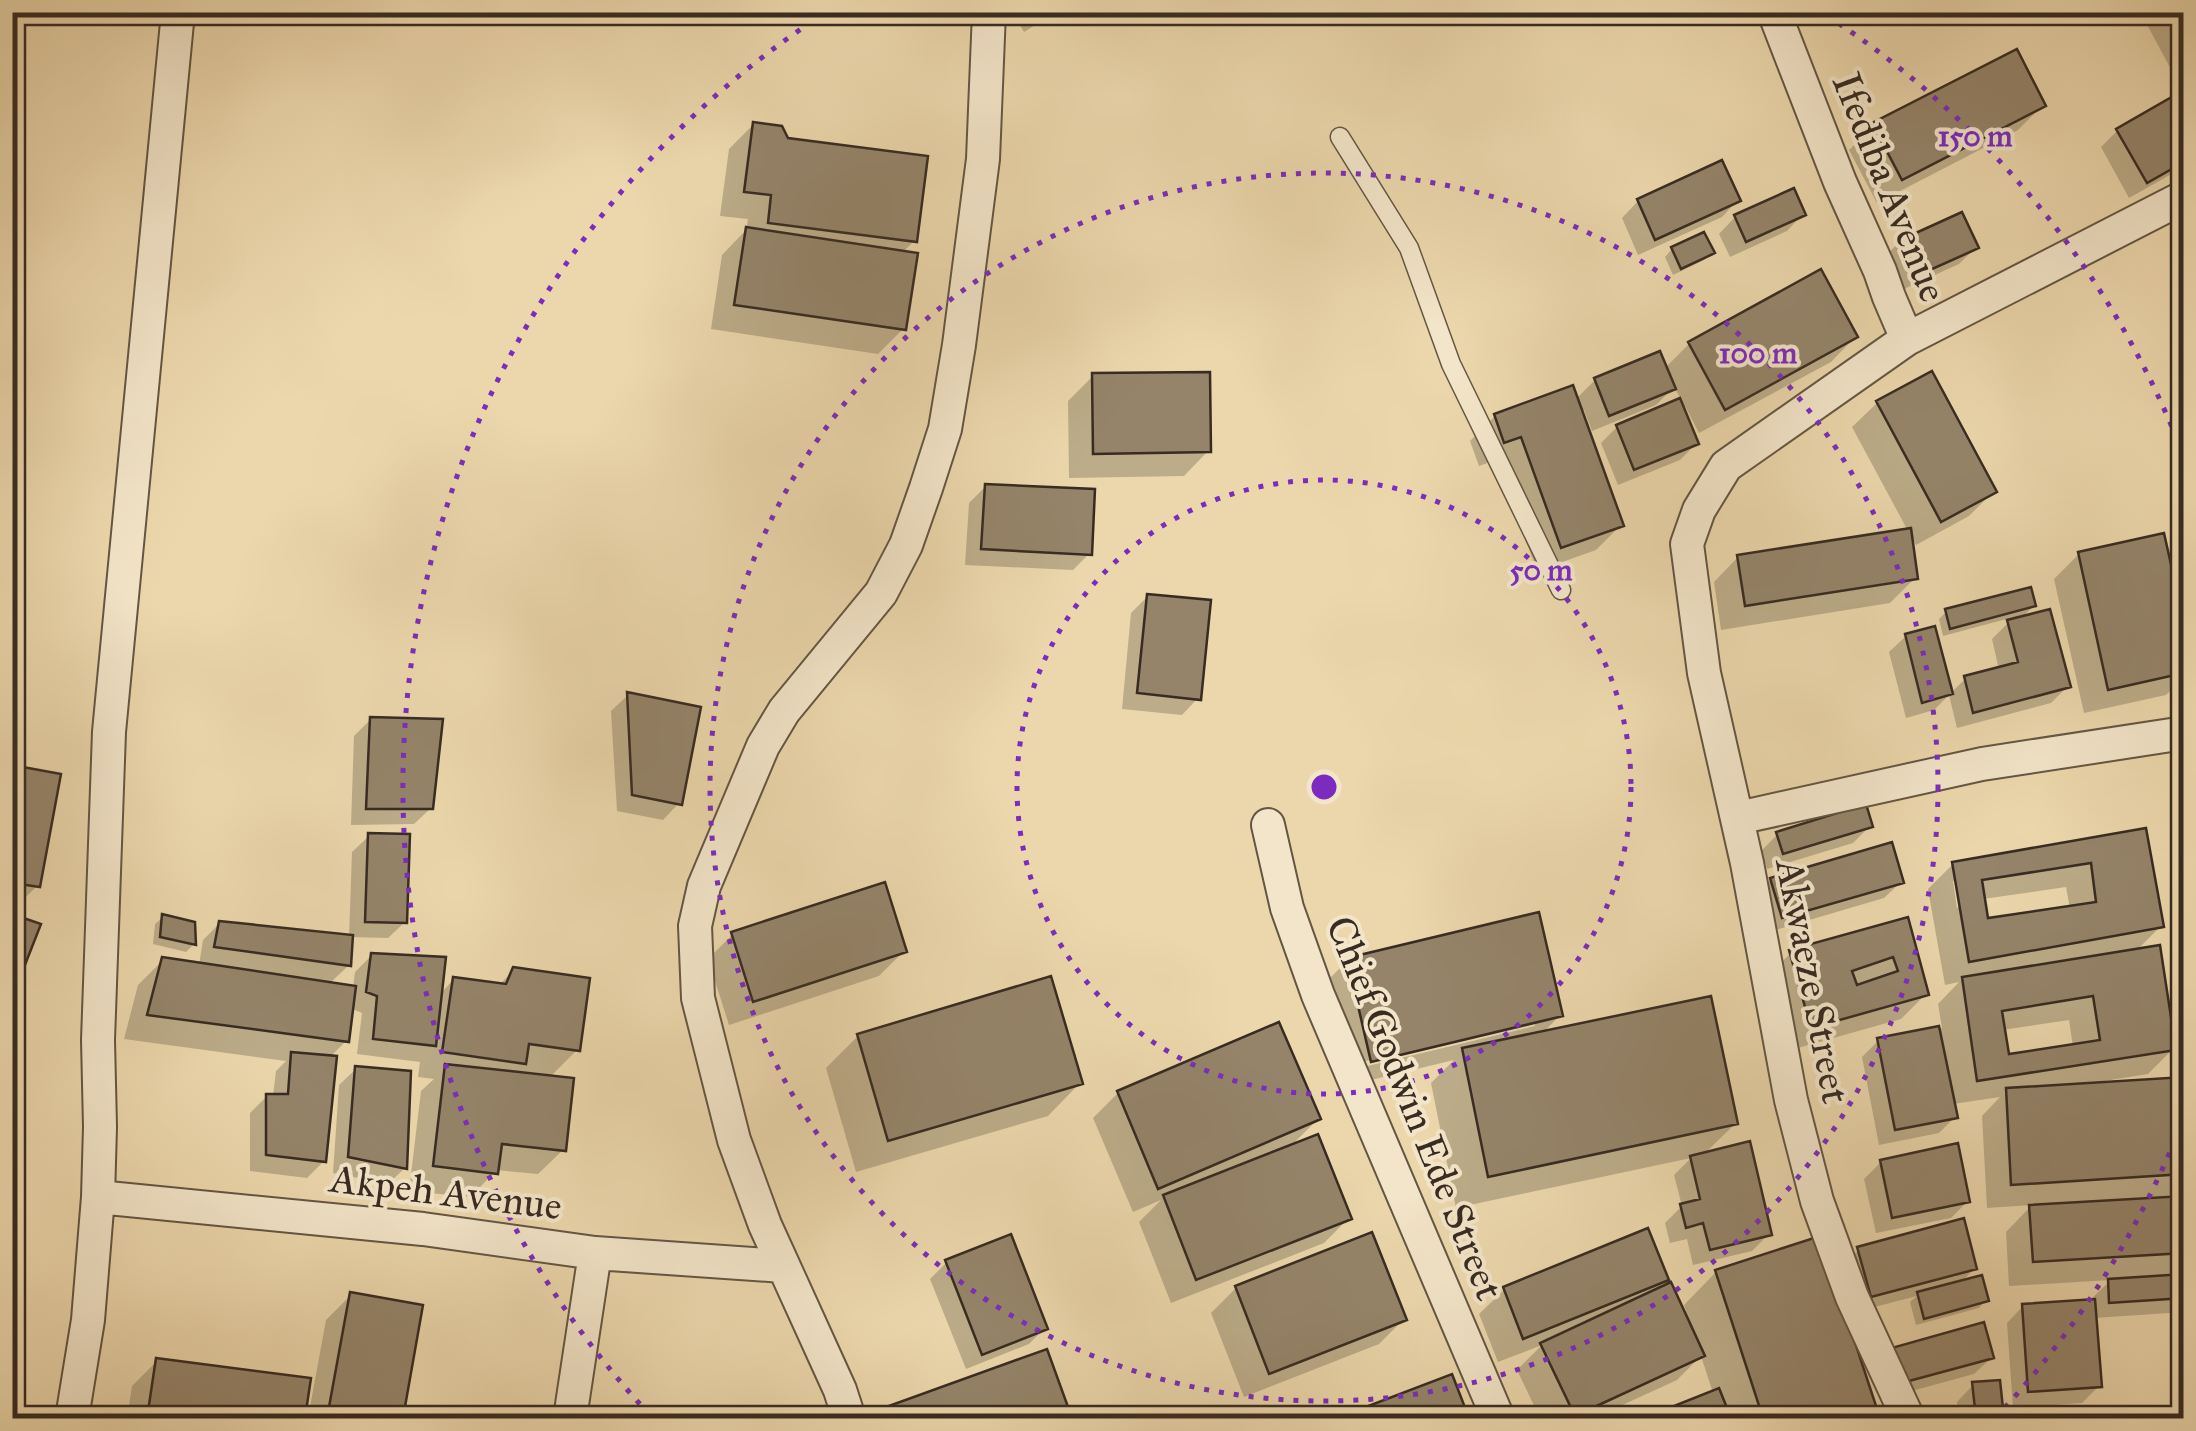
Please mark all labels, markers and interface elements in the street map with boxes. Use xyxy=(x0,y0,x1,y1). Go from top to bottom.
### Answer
street label: Ifediba Avenue xyxy=(1822,65,1958,309)
text: 150 m xyxy=(1938,118,2013,154)
text: 100 m xyxy=(1719,335,1798,371)
text: 50 m xyxy=(1509,552,1573,588)
centre of rings xyxy=(1306,769,1342,805)
street label: Akwaeze Street xyxy=(1765,853,1861,1108)
street label: Chief Godwin Ede Street xyxy=(1316,909,1514,1307)
street label: Akpeh Avenue xyxy=(325,1153,565,1231)

